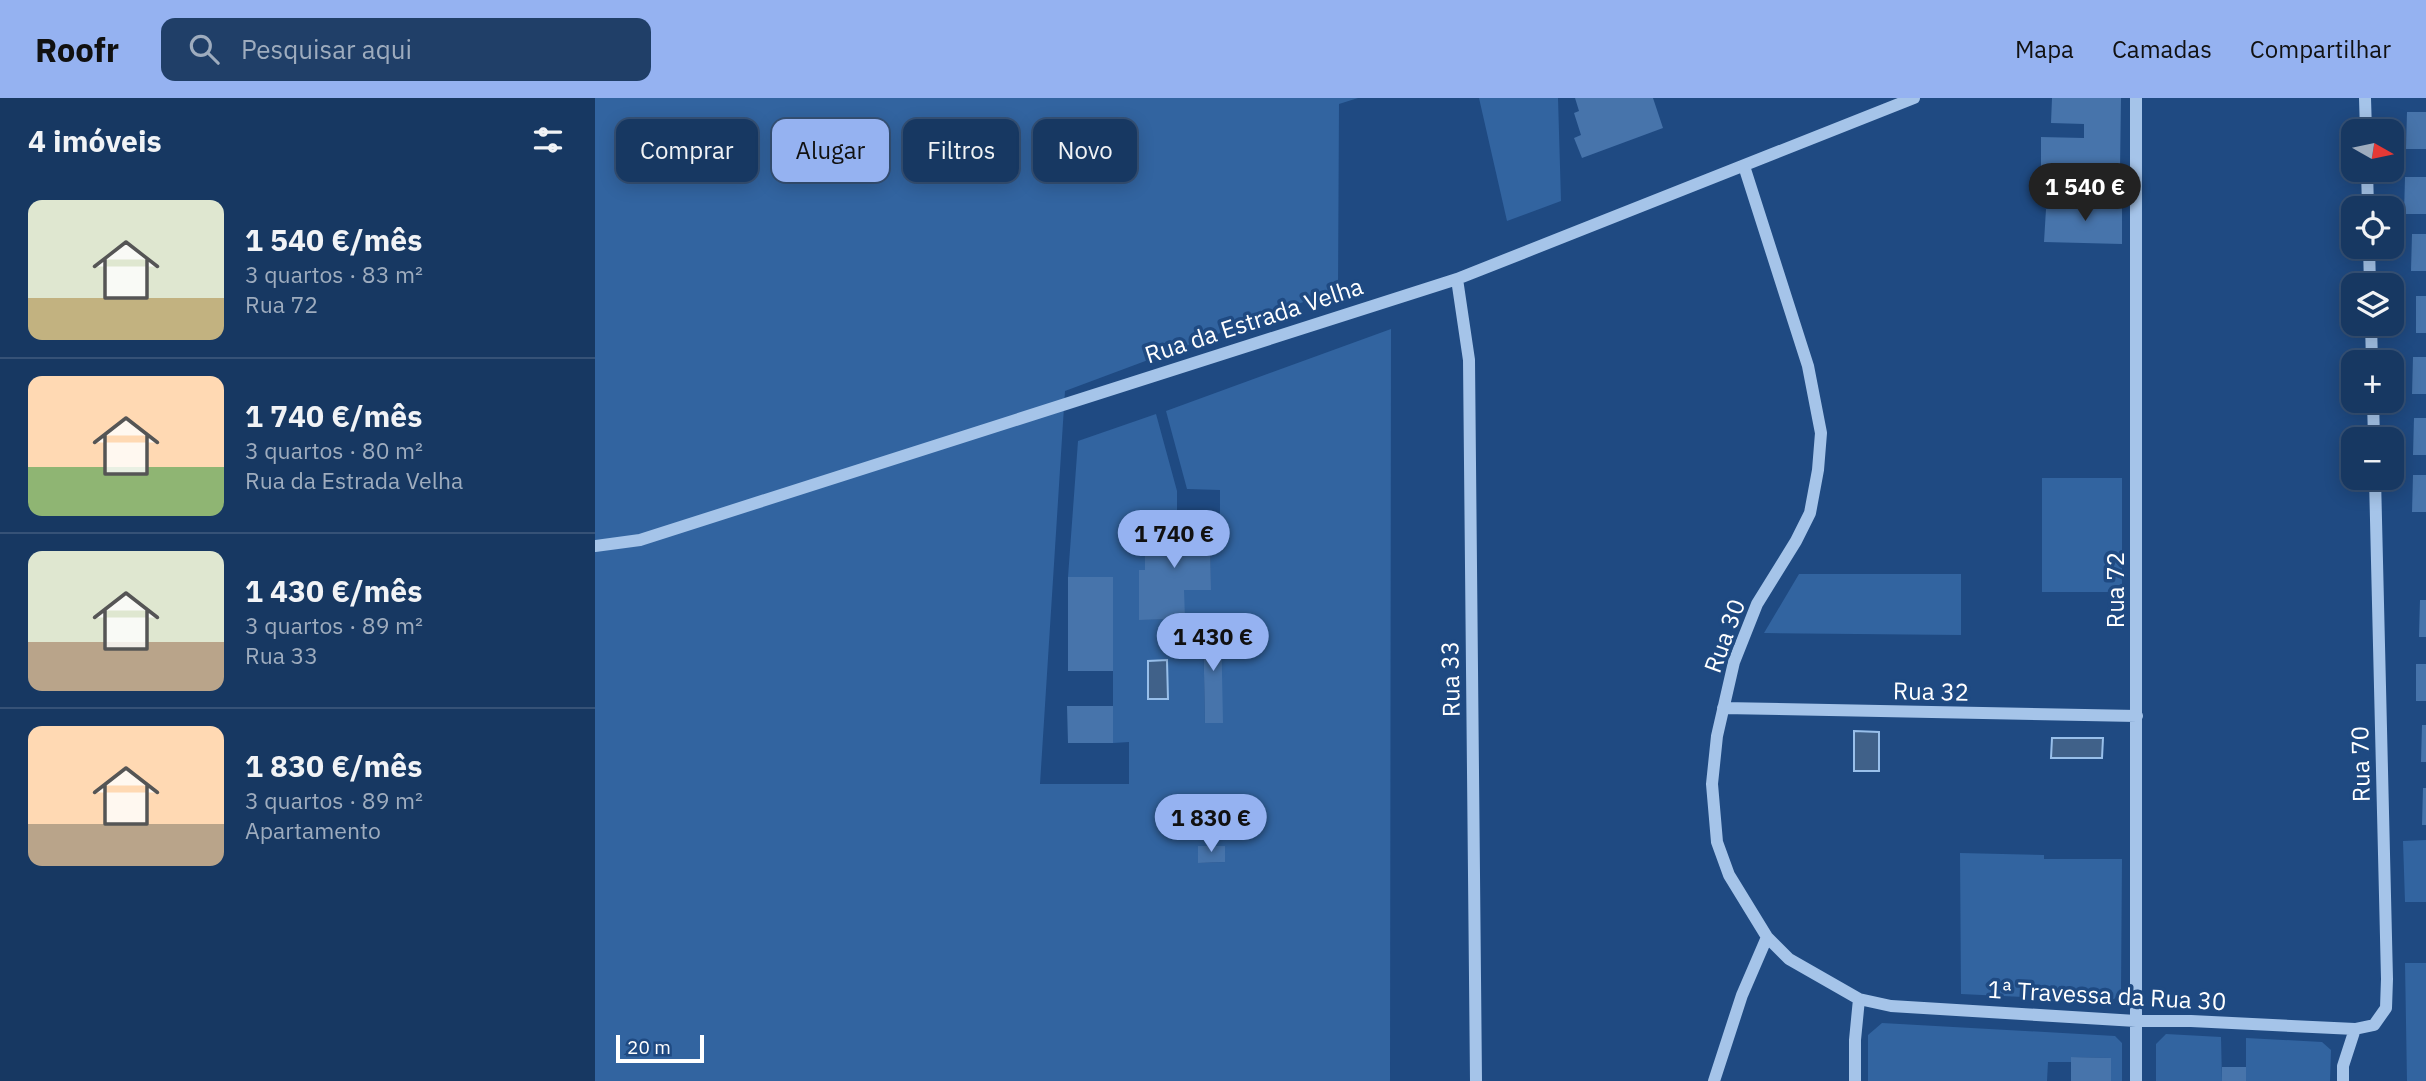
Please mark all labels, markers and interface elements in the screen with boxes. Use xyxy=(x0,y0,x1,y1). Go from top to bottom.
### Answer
search box xyxy=(161,18,651,81)
text: Roofr xyxy=(35,28,119,71)
icon: search xyxy=(185,30,223,68)
text: Pesquisar aqui xyxy=(241,32,412,66)
text: Mapa xyxy=(2015,33,2074,65)
text: Camadas xyxy=(2112,33,2212,65)
text: Compartilhar xyxy=(2250,33,2391,65)
chip: Comprar xyxy=(616,119,758,182)
chip: Alugar xyxy=(772,119,889,182)
chip: Filtros xyxy=(903,119,1019,182)
chip: Novo xyxy=(1033,119,1137,182)
north arrow xyxy=(2341,119,2405,182)
map controls xyxy=(2341,119,2404,490)
text: 4 imóveis xyxy=(28,121,162,160)
icon: filters xyxy=(529,121,567,159)
pin: 1 540 € xyxy=(2020,164,2150,223)
text: 1 540 € xyxy=(2045,171,2125,201)
button: locate xyxy=(2341,196,2404,259)
text: 1 540 €/mês xyxy=(245,220,422,259)
icon: home xyxy=(84,228,168,312)
text: 3 quartos · 83 m² xyxy=(245,259,423,289)
street label: Rua da Estrada Velha xyxy=(1140,270,1367,370)
button: layers xyxy=(2341,273,2404,336)
text: Rua 72 xyxy=(245,289,318,319)
button: + xyxy=(2341,350,2404,413)
text: 1 740 €/mês xyxy=(245,396,422,435)
icon: home xyxy=(84,404,168,488)
button: − xyxy=(2341,427,2404,490)
text: 3 quartos · 80 m² xyxy=(245,435,423,465)
text: Rua da Estrada Velha xyxy=(245,465,463,495)
pin: 1 740 € xyxy=(1109,510,1239,570)
text: 1 740 € xyxy=(1134,518,1214,548)
street label: Rua 72 xyxy=(2099,552,2131,628)
text: 1 430 €/mês xyxy=(245,571,422,610)
icon: home xyxy=(84,579,168,663)
street label: Rua 30 xyxy=(1696,594,1752,677)
text: 3 quartos · 89 m² xyxy=(245,610,423,640)
pin: 1 430 € xyxy=(1148,614,1278,673)
text: 1 430 € xyxy=(1173,621,1253,651)
text: Rua 33 xyxy=(245,640,318,670)
street label: Rua 33 xyxy=(1433,641,1467,717)
street label: Rua 32 xyxy=(1893,674,1969,708)
street label: Rua 70 xyxy=(2343,726,2377,802)
text: 1 830 €/mês xyxy=(245,746,422,785)
icon: home xyxy=(84,754,168,838)
text: 3 quartos · 89 m² xyxy=(245,785,423,815)
pin: 1 830 € xyxy=(1146,794,1276,854)
text: 1 830 € xyxy=(1171,802,1251,832)
text: Apartamento xyxy=(245,815,381,845)
street label: 1ª Travessa da Rua 30 xyxy=(1987,973,2227,1017)
scale bar xyxy=(616,1032,703,1064)
text: 20 m xyxy=(627,1035,671,1059)

